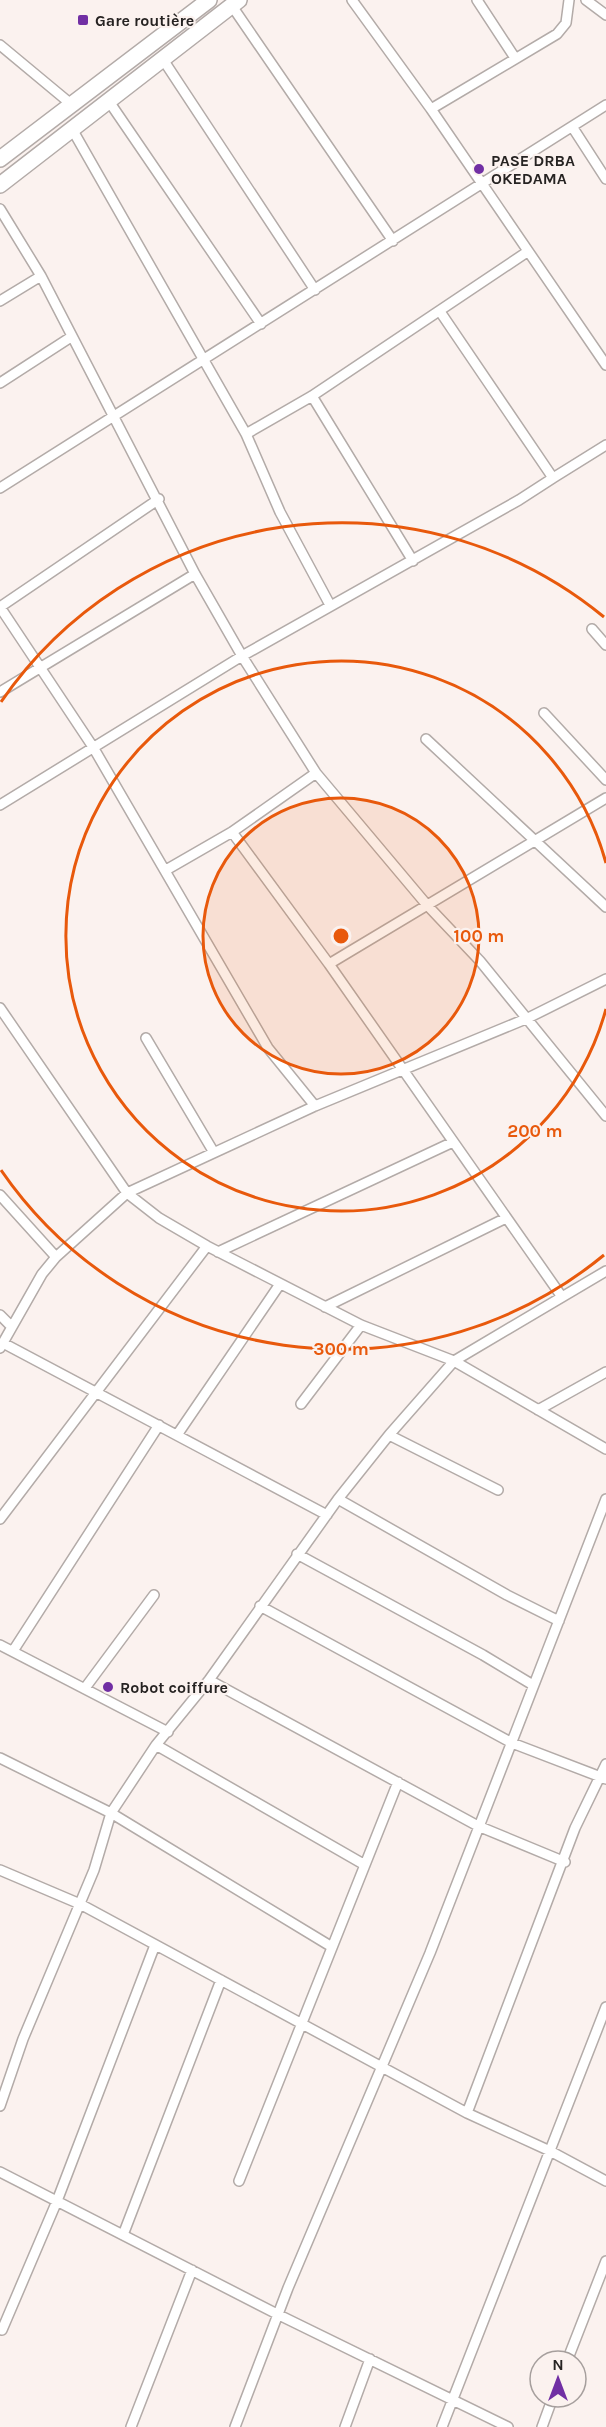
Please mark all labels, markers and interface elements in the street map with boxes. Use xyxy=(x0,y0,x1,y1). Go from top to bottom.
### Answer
place label: Gare routière xyxy=(95,11,194,30)
marker: Gare routière xyxy=(76,13,90,27)
place label: PASE DRBA OKEDAMA xyxy=(491,151,575,188)
marker: PASE DRBA OKEDAMA xyxy=(472,162,486,176)
text: 100 m xyxy=(454,925,504,947)
centre of rings xyxy=(331,926,351,946)
text: 200 m xyxy=(507,1120,563,1142)
text: 300 m xyxy=(313,1338,369,1360)
place label: Robot coiffure xyxy=(120,1678,228,1697)
marker: Robot coiffure xyxy=(101,1680,115,1694)
north arrow xyxy=(528,2349,588,2409)
text: N xyxy=(552,2355,564,2374)

